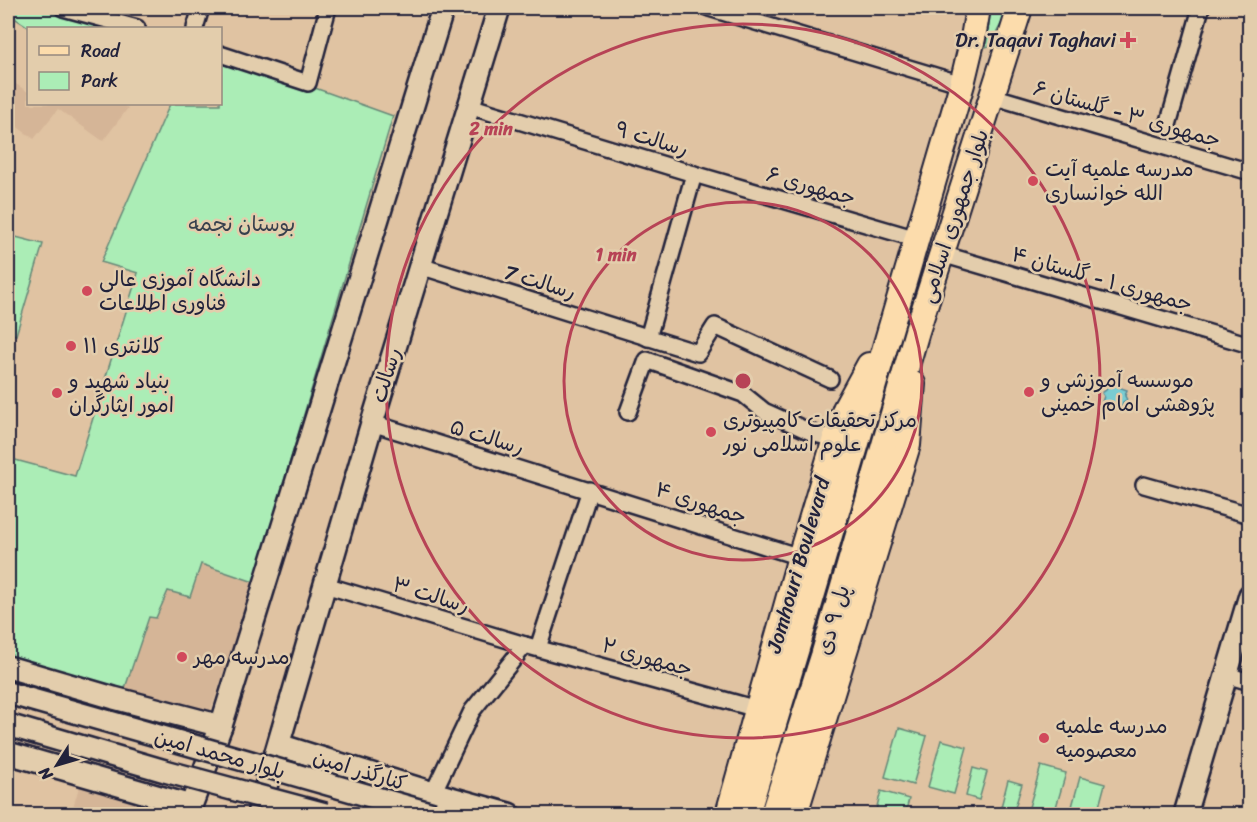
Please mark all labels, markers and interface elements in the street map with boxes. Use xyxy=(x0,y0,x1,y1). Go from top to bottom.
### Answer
place label: Dr. Taqavi Taghavi xyxy=(955,21,1117,59)
legend xyxy=(27,27,222,105)
marker: Dr. Taqavi Taghavi xyxy=(1121,33,1135,47)
text: Road xyxy=(81,35,121,67)
text: Park xyxy=(81,65,118,97)
street label: جمهوری ۳ - گلستان ۶ xyxy=(1029,69,1225,159)
street label: رسالت ۹ xyxy=(611,110,693,168)
text: 2 min xyxy=(468,113,513,145)
street label: بلوار جمهوری اسلامی xyxy=(908,124,1000,308)
place label: مدرسه علمیه آیت الله خوانساری xyxy=(1045,150,1194,212)
street label: جمهوری ۶ xyxy=(762,155,860,217)
marker: مدرسه علمیه آیت الله خوانساری xyxy=(1026,174,1040,188)
park label: بوستان نجمه xyxy=(189,205,295,243)
street label: جمهوری ۱ - گلستان ۴ xyxy=(1007,235,1197,323)
text: 1 min xyxy=(596,239,637,271)
street label: رسالت 7 xyxy=(499,253,581,311)
place label: دانشگاه آموزی عالی فناوری اطلاعات xyxy=(99,260,261,322)
marker: دانشگاه آموزی عالی فناوری اطلاعات xyxy=(80,284,94,298)
place label: کلانتری ۱۱ xyxy=(83,327,163,365)
marker: کلانتری ۱۱ xyxy=(64,339,78,353)
street label: رسالت xyxy=(360,342,412,408)
place label: موسسه آموزشی و پژوهشی امام خمینی xyxy=(1039,361,1215,423)
place label: بنیاد شهید و امور ایثارگران xyxy=(67,362,174,424)
centre of rings xyxy=(733,371,753,391)
marker: موسسه آموزشی و پژوهشی امام خمینی xyxy=(1022,385,1036,399)
marker: بنیاد شهید و امور ایثارگران xyxy=(50,386,64,400)
place label: مرکز تحقیقات کامپیوتری علوم اسلامی نور xyxy=(722,401,917,463)
street label: رسالت ۵ xyxy=(445,408,529,466)
marker: مرکز تحقیقات کامپیوتری علوم اسلامی نور xyxy=(704,425,718,439)
street label: جمهوری ۴ xyxy=(650,470,752,536)
street label: Jomhouri Boulevard xyxy=(754,471,842,658)
street label: رسالت ۳ xyxy=(388,565,474,625)
street label: پل ۹ دی xyxy=(805,580,861,660)
street label: جمهوری ۲ xyxy=(597,626,697,688)
place label: مدرسه مهر xyxy=(192,638,290,676)
marker: مدرسه مهر xyxy=(175,650,189,664)
place label: مدرسه علمیه معصومیه xyxy=(1056,707,1168,769)
street label: بلوار محمد امین xyxy=(150,717,290,791)
marker: مدرسه علمیه معصومیه xyxy=(1037,731,1051,745)
north arrow xyxy=(27,735,87,795)
street label: کنارگذر امین xyxy=(308,738,412,802)
text: N xyxy=(30,760,61,788)

